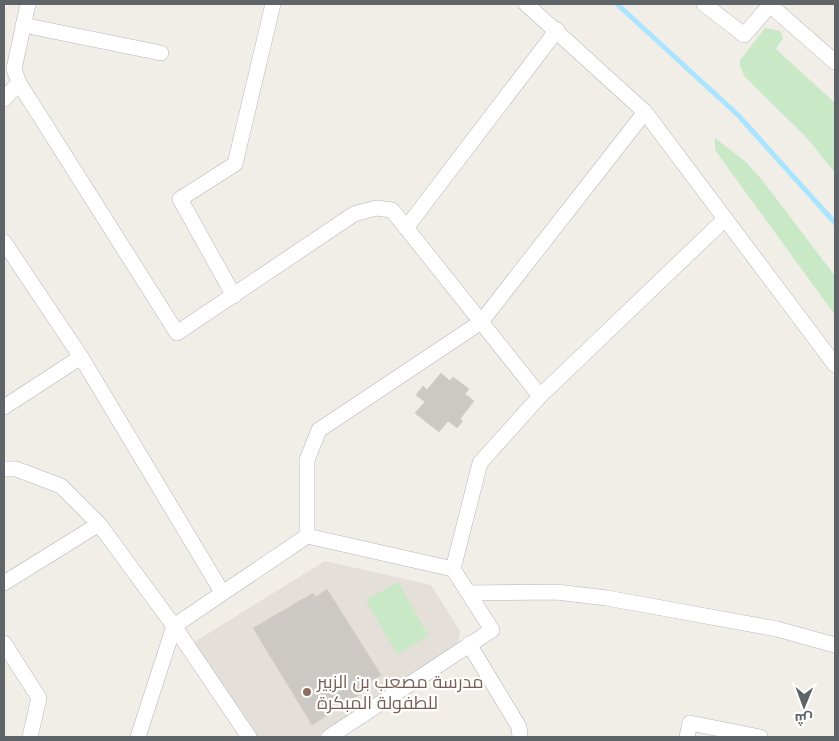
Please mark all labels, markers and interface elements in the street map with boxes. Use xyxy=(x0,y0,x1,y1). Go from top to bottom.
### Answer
place label: مدرسة مصعب بن الزبير للطفولة المبكرة xyxy=(316,671,484,714)
north arrow xyxy=(779,681,829,731)
marker: مدرسة مصعب بن الزبير للطفولة المبكرة xyxy=(301,686,313,698)
text: ش xyxy=(795,710,813,727)

